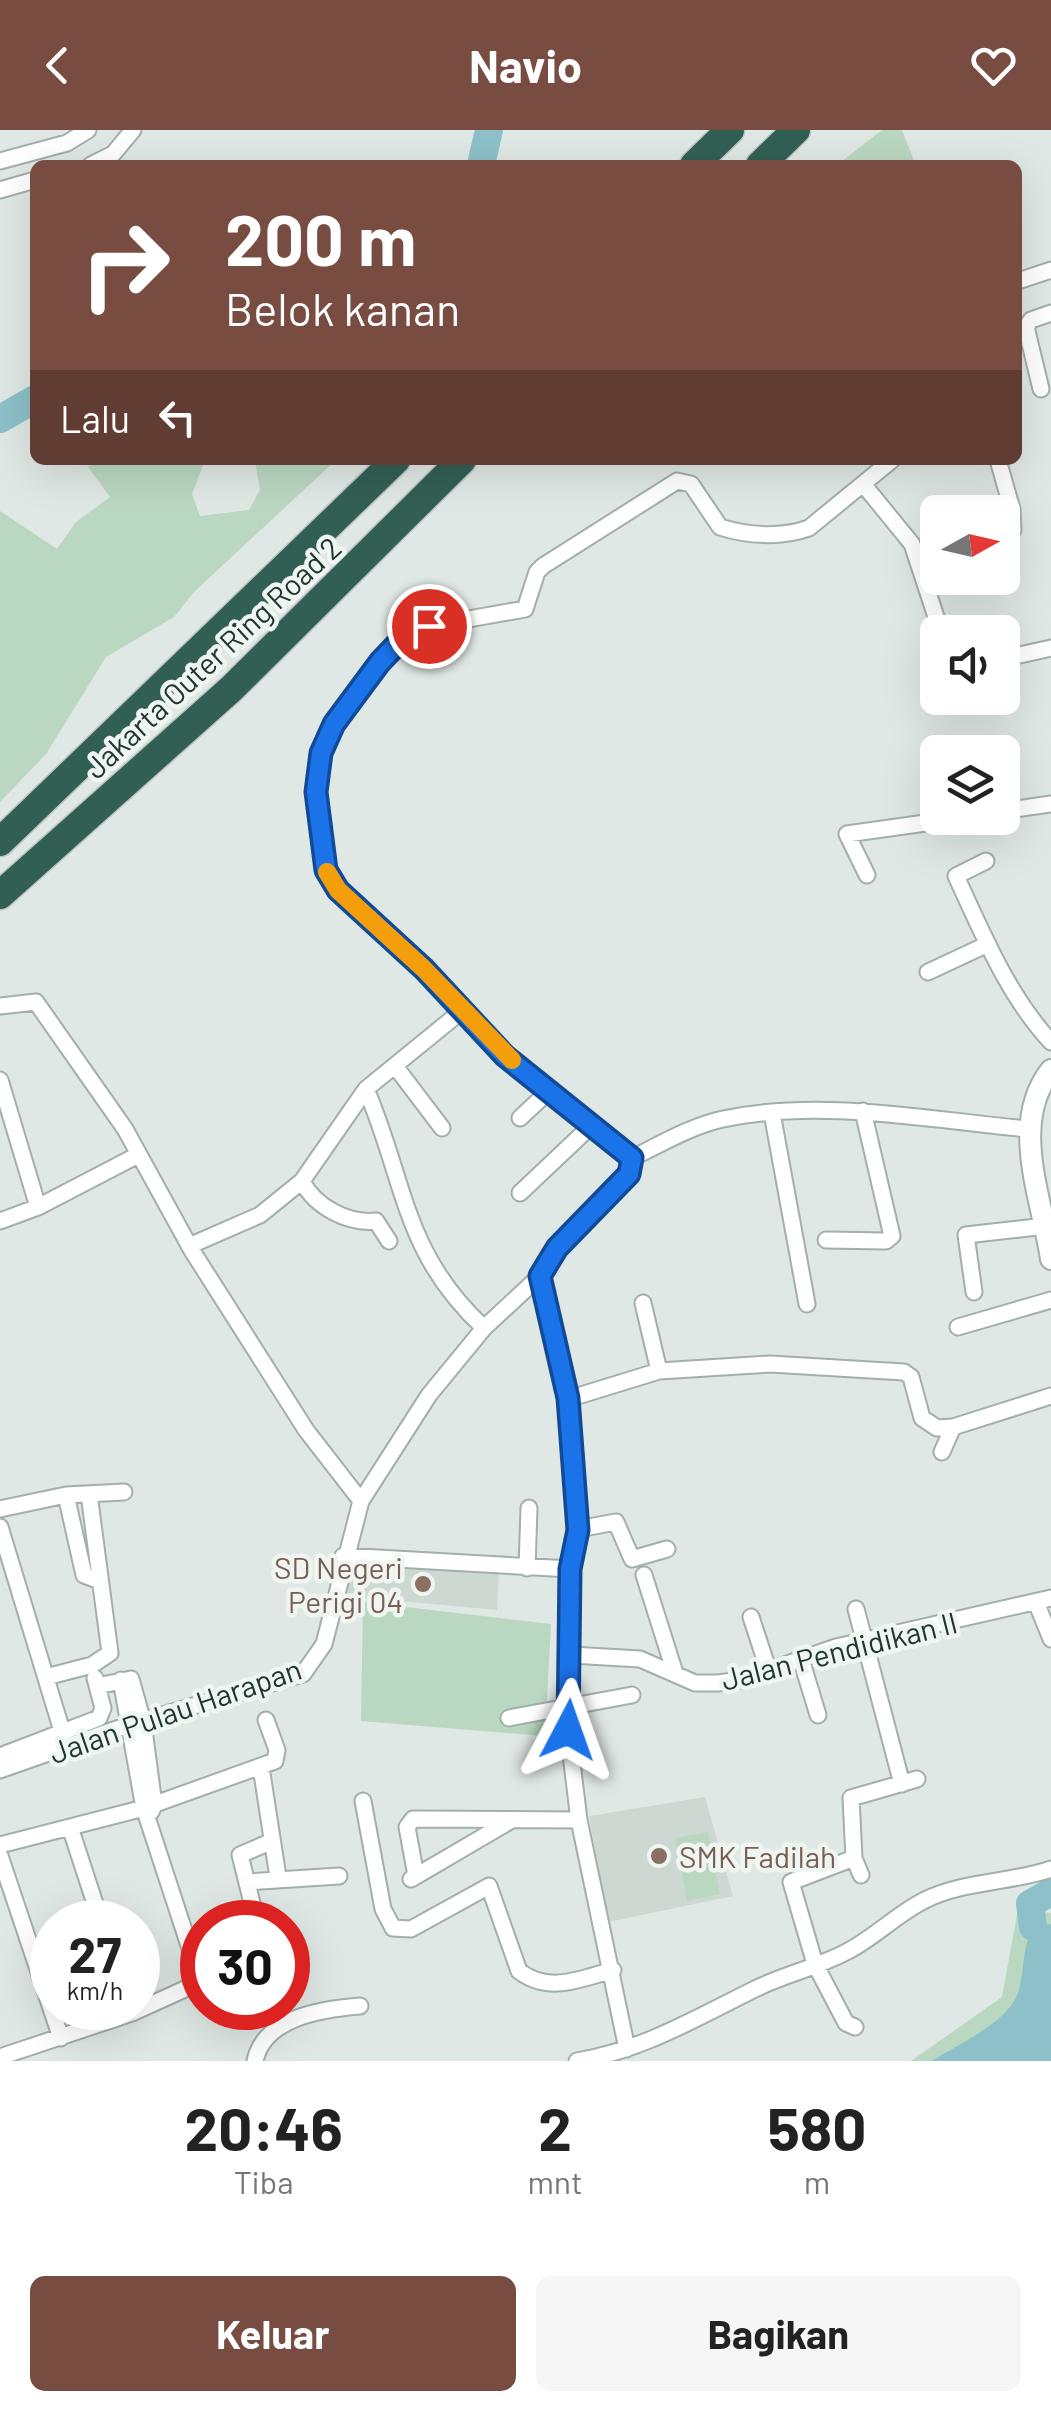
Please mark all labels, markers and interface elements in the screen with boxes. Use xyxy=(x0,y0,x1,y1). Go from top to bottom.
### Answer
icon: back xyxy=(30,38,85,93)
text: Navio xyxy=(469,38,582,92)
icon: heart xyxy=(966,38,1021,93)
text: 200 m xyxy=(225,196,416,280)
icon: right xyxy=(60,200,190,330)
text: Belok kanan xyxy=(225,281,460,335)
icon: left xyxy=(150,390,205,445)
text: Lalu xyxy=(60,395,130,441)
north arrow xyxy=(920,495,1020,595)
map controls xyxy=(920,495,1020,835)
street label: Jakarta Outer Ring Road 2 xyxy=(76,529,348,785)
pin xyxy=(387,584,472,669)
icon: arrive xyxy=(402,599,457,654)
button: sound xyxy=(920,615,1020,715)
button: layers xyxy=(920,735,1020,835)
place label: SD Negeri Perigi 04 xyxy=(274,1549,403,1619)
marker: SD Negeri Perigi 04 xyxy=(412,1573,434,1595)
street label: Jalan Pendidikan II xyxy=(717,1603,961,1697)
street label: Jalan Pulau Harapan xyxy=(44,1650,306,1770)
position arrow xyxy=(516,1678,620,1782)
place label: SMK Fadilah xyxy=(679,1838,836,1874)
marker: SMK Fadilah xyxy=(648,1845,670,1867)
speed limit sign: 30 xyxy=(180,1900,310,2030)
text: 27 xyxy=(69,1923,121,1983)
text: km/h xyxy=(67,1975,123,2005)
text: 20:46 xyxy=(185,2091,343,2163)
text: 2 xyxy=(538,2091,572,2163)
text: 580 xyxy=(767,2091,866,2163)
text: Tiba xyxy=(234,2162,294,2200)
text: mnt xyxy=(527,2162,583,2200)
text: m xyxy=(804,2162,830,2200)
button: Keluar xyxy=(30,2276,516,2391)
button: Bagikan xyxy=(536,2276,1021,2391)

